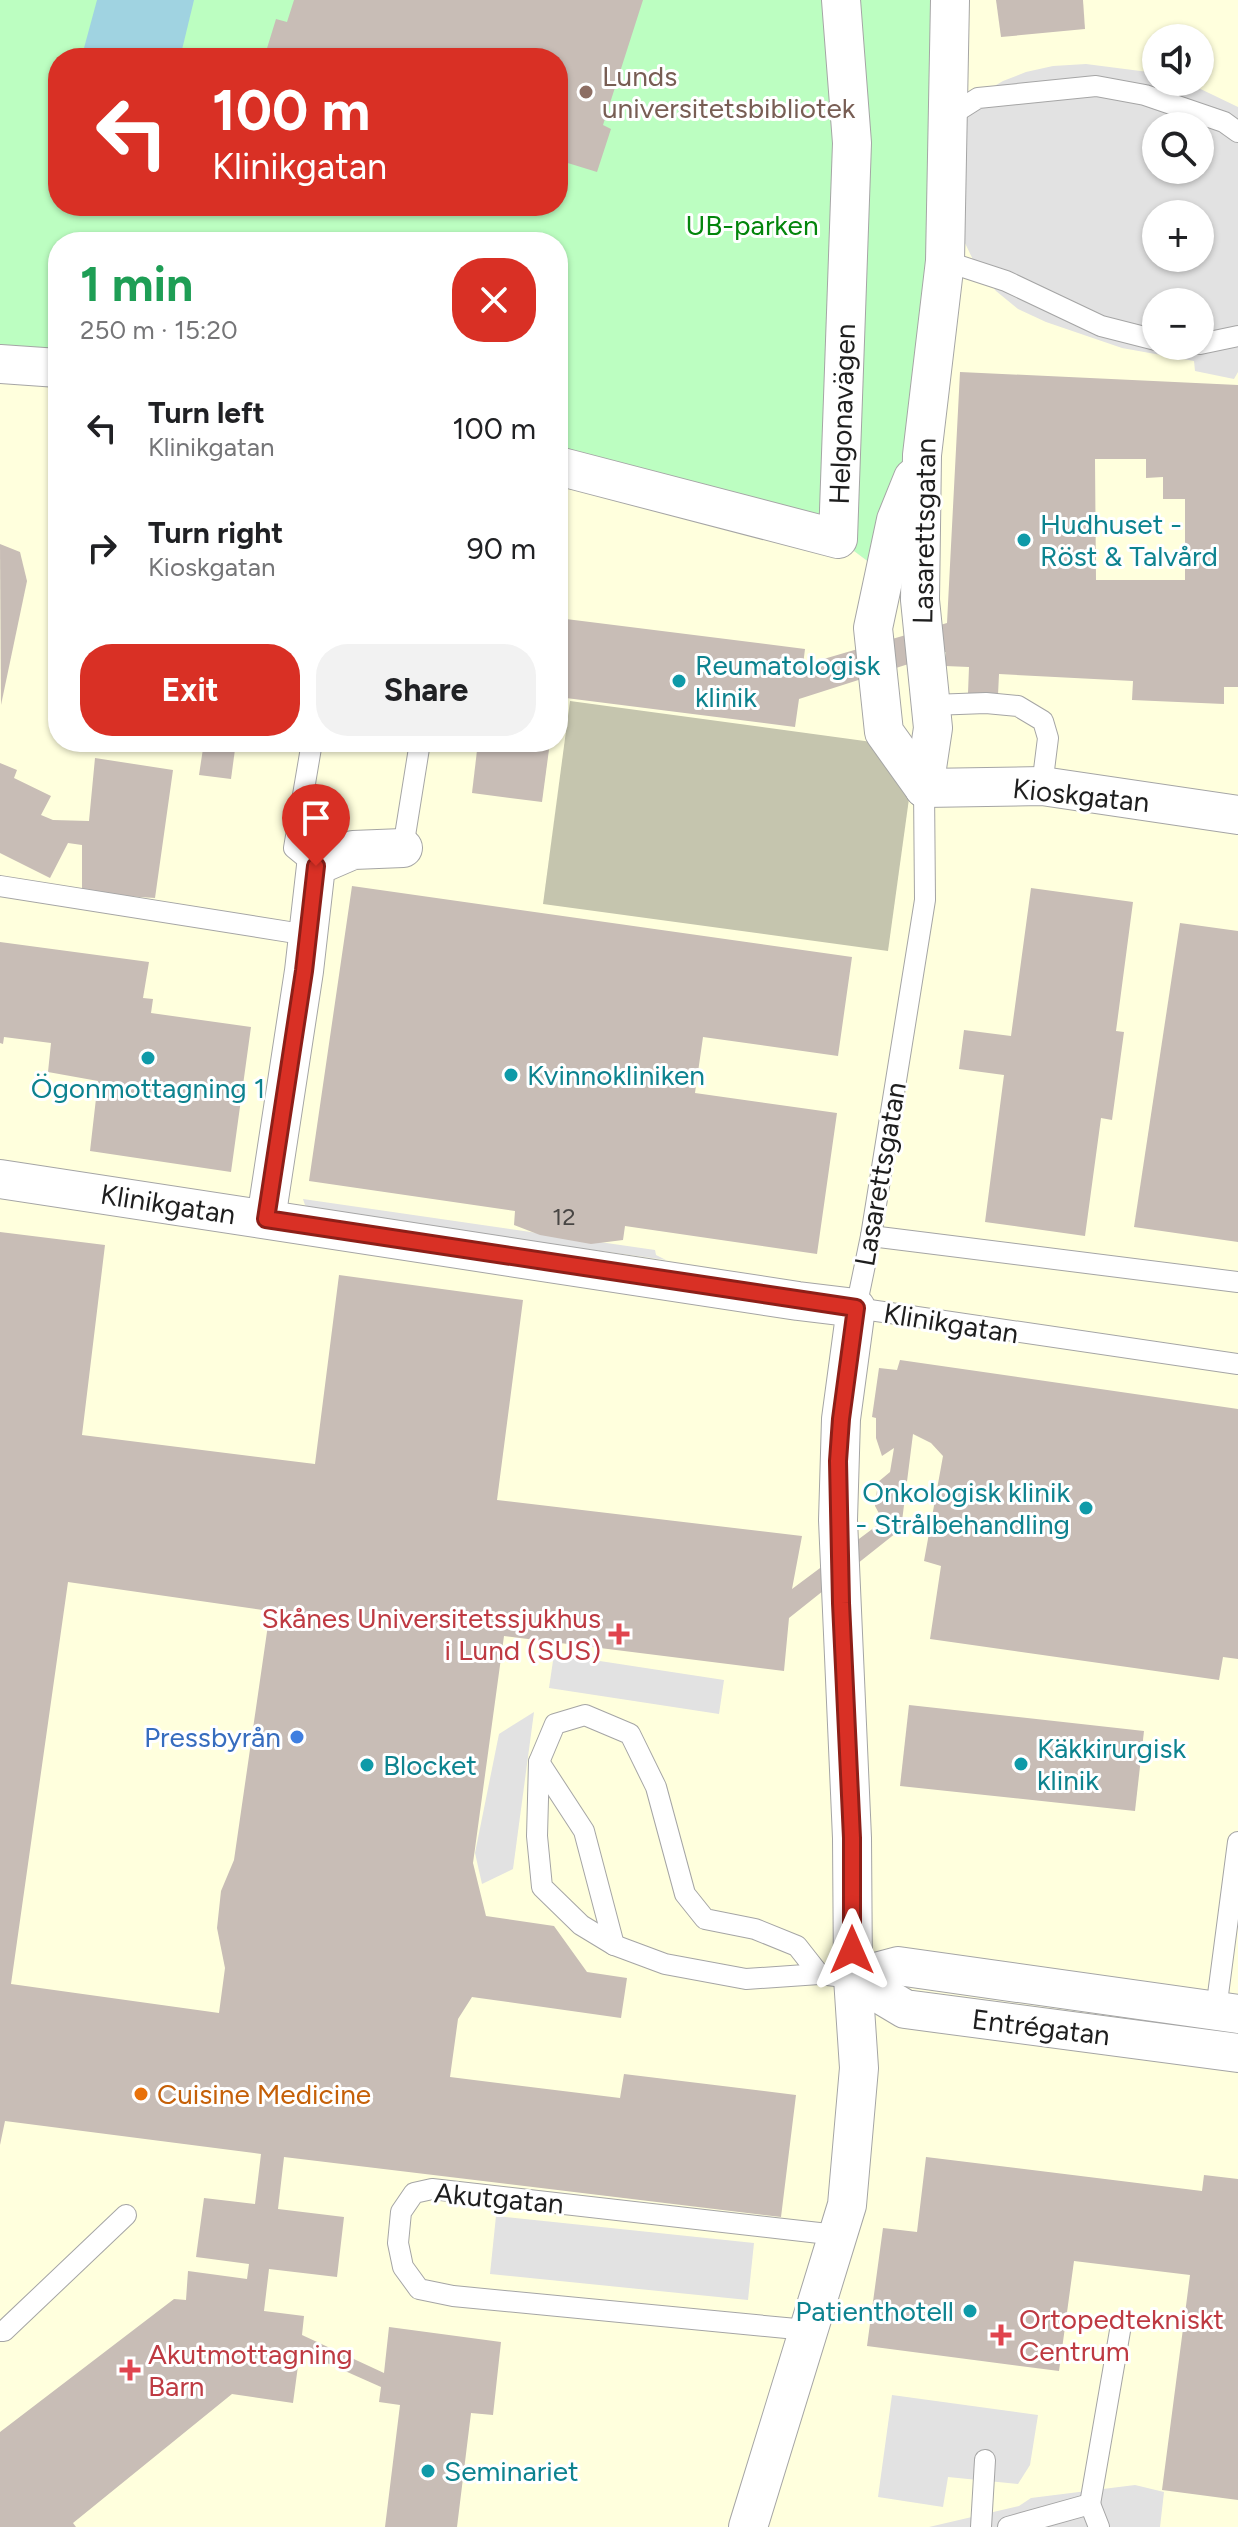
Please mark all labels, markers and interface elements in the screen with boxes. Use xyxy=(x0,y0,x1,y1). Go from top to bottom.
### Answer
map controls xyxy=(1142,24,1214,360)
button: sound xyxy=(1142,24,1214,96)
place label: Lunds universitetsbibliotek xyxy=(602,59,856,125)
text: 100 m xyxy=(212,77,370,144)
icon: left xyxy=(80,80,184,184)
marker: Lunds universitetsbibliotek xyxy=(577,83,595,101)
button: search xyxy=(1142,112,1214,184)
text: Klinikgatan xyxy=(212,145,387,188)
button: + xyxy=(1142,200,1214,272)
park label: UB-parken xyxy=(685,208,819,242)
text: 1 min xyxy=(80,255,193,313)
button: close xyxy=(452,258,536,342)
button: − xyxy=(1142,288,1214,360)
text: 250 m · 15:20 xyxy=(80,314,238,346)
street label: Helgonavägen xyxy=(822,323,862,505)
text: Turn left xyxy=(148,394,265,431)
icon: left xyxy=(80,406,124,450)
text: 100 m xyxy=(452,410,536,447)
text: Klinikgatan xyxy=(148,431,275,463)
street label: Lasarettsgatan xyxy=(905,438,943,624)
place label: Hudhuset - Röst & Talvård xyxy=(1040,507,1218,573)
text: Turn right xyxy=(148,514,283,551)
icon: right xyxy=(80,526,124,570)
text: 90 m xyxy=(467,530,536,567)
marker: Hudhuset - Röst & Talvård xyxy=(1015,531,1033,549)
text: Kioskgatan xyxy=(148,551,275,583)
button: Exit xyxy=(80,644,300,736)
button: Share xyxy=(316,644,536,736)
place label: Reumatologisk klinik xyxy=(695,648,881,714)
marker: Reumatologisk klinik xyxy=(670,672,688,690)
street label: Kioskgatan xyxy=(1011,771,1151,819)
pin xyxy=(282,784,350,866)
icon: arrive xyxy=(294,796,338,840)
marker: Ögonmottagning 1 xyxy=(139,1049,157,1067)
place label: Kvinnokliniken xyxy=(527,1058,705,1092)
marker: Kvinnokliniken xyxy=(502,1066,520,1084)
place label: Ögonmottagning 1 xyxy=(31,1071,265,1105)
street label: Lasarettsgatan xyxy=(847,1079,913,1269)
street label: Klinikgatan xyxy=(98,1177,238,1231)
house number: 12 xyxy=(552,1202,576,1231)
street label: Klinikgatan xyxy=(881,1296,1021,1350)
place label: Onkologisk klinik - Strålbehandling xyxy=(855,1475,1070,1541)
marker: Onkologisk klinik - Strålbehandling xyxy=(1077,1499,1095,1517)
place label: Skånes Universitetssjukhus i Lund (SUS) xyxy=(261,1601,601,1667)
marker: Skånes Universitetssjukhus i Lund (SUS) xyxy=(608,1623,630,1645)
place label: Pressbyrån xyxy=(144,1720,281,1754)
marker: Pressbyrån xyxy=(288,1728,306,1746)
place label: Käkkirurgisk klinik xyxy=(1037,1731,1187,1797)
place label: Blocket xyxy=(383,1748,477,1782)
marker: Käkkirurgisk klinik xyxy=(1012,1755,1030,1773)
marker: Blocket xyxy=(358,1756,376,1774)
position arrow xyxy=(810,1908,894,1992)
street label: Entrégatan xyxy=(970,2002,1112,2052)
place label: Cuisine Medicine xyxy=(157,2077,371,2111)
marker: Cuisine Medicine xyxy=(132,2085,150,2103)
street label: Akutgatan xyxy=(433,2175,565,2221)
place label: Patienthotell xyxy=(795,2294,954,2328)
marker: Patienthotell xyxy=(961,2302,979,2320)
place label: Ortopedtekniskt Centrum xyxy=(1019,2302,1224,2368)
marker: Ortopedtekniskt Centrum xyxy=(990,2324,1012,2346)
place label: Akutmottagning Barn xyxy=(148,2337,353,2403)
marker: Akutmottagning Barn xyxy=(119,2359,141,2381)
place label: Seminariet xyxy=(444,2454,579,2488)
marker: Seminariet xyxy=(419,2462,437,2480)

